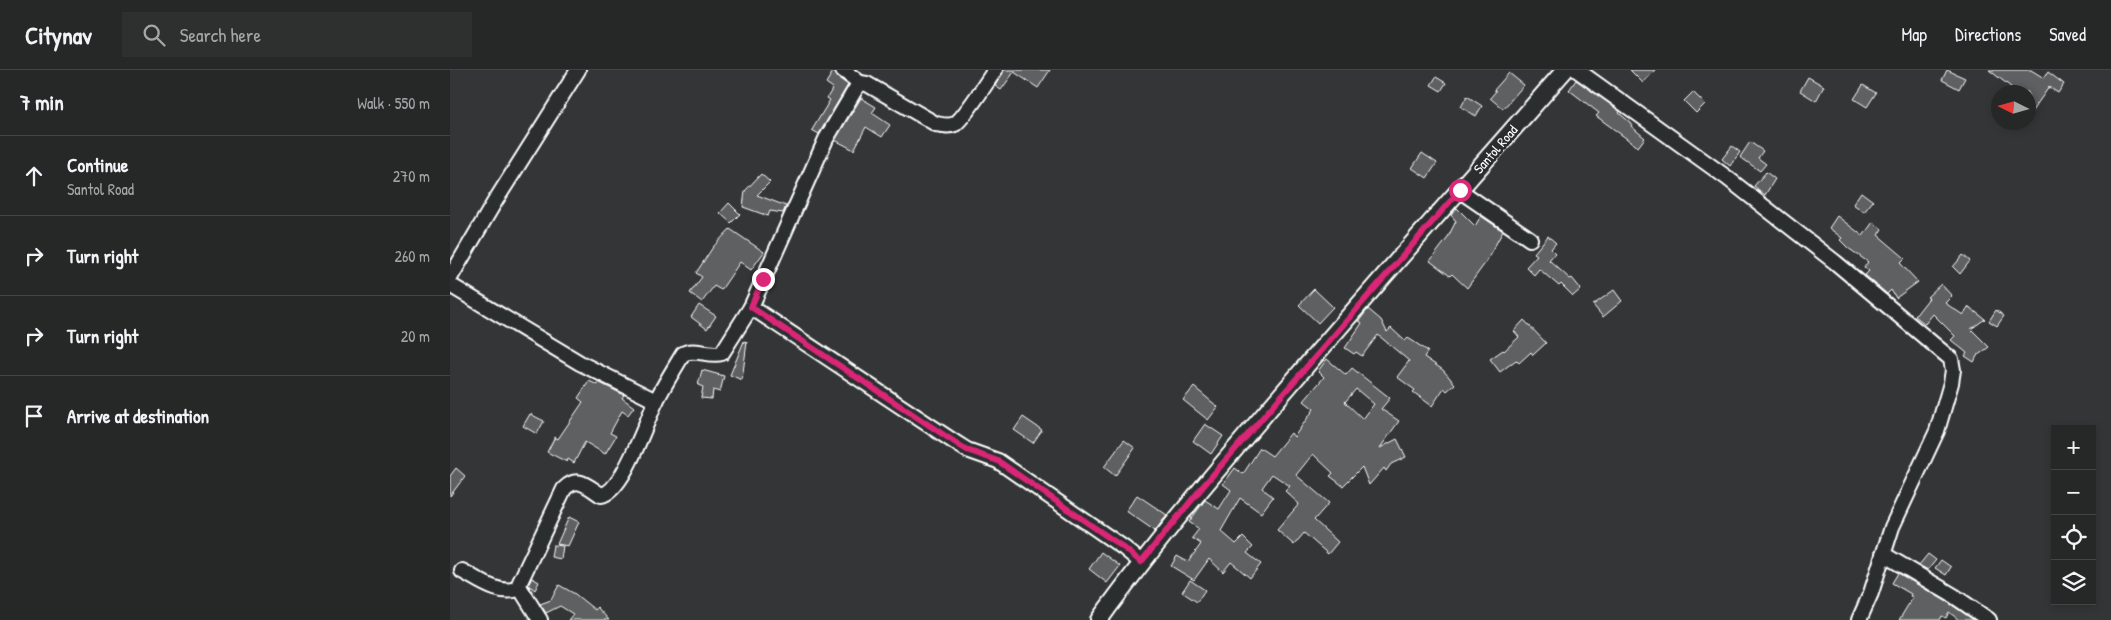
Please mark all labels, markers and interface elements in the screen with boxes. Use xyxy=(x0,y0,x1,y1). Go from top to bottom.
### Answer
search box xyxy=(122,12,472,57)
text: Citynav xyxy=(25,19,92,51)
icon: search xyxy=(140,21,168,49)
text: Search here xyxy=(180,22,261,48)
text: Map xyxy=(1902,22,1927,47)
text: Directions xyxy=(1955,22,2021,47)
text: Saved xyxy=(2049,22,2086,47)
north arrow xyxy=(1991,85,2036,130)
text: 7 min xyxy=(20,88,64,117)
text: Walk · 550 m xyxy=(357,92,430,114)
street label: Santol Road xyxy=(1469,120,1522,177)
text: Continue xyxy=(67,152,128,178)
icon: ahead xyxy=(20,162,48,190)
text: 270 m xyxy=(393,165,430,187)
text: Santol Road xyxy=(67,178,134,200)
route start xyxy=(1449,179,1472,202)
icon: right xyxy=(20,242,48,270)
text: Turn right xyxy=(67,243,138,269)
text: 260 m xyxy=(394,245,430,267)
route end xyxy=(752,268,775,291)
icon: right xyxy=(20,322,48,350)
text: Turn right xyxy=(67,323,138,349)
text: 20 m xyxy=(401,325,430,347)
icon: arrive xyxy=(20,402,48,430)
text: Arrive at destination xyxy=(67,403,209,429)
map controls xyxy=(2051,425,2096,605)
button: + xyxy=(2051,425,2096,470)
button: − xyxy=(2051,470,2096,515)
button: locate xyxy=(2051,515,2096,560)
button: layers xyxy=(2051,560,2096,605)

